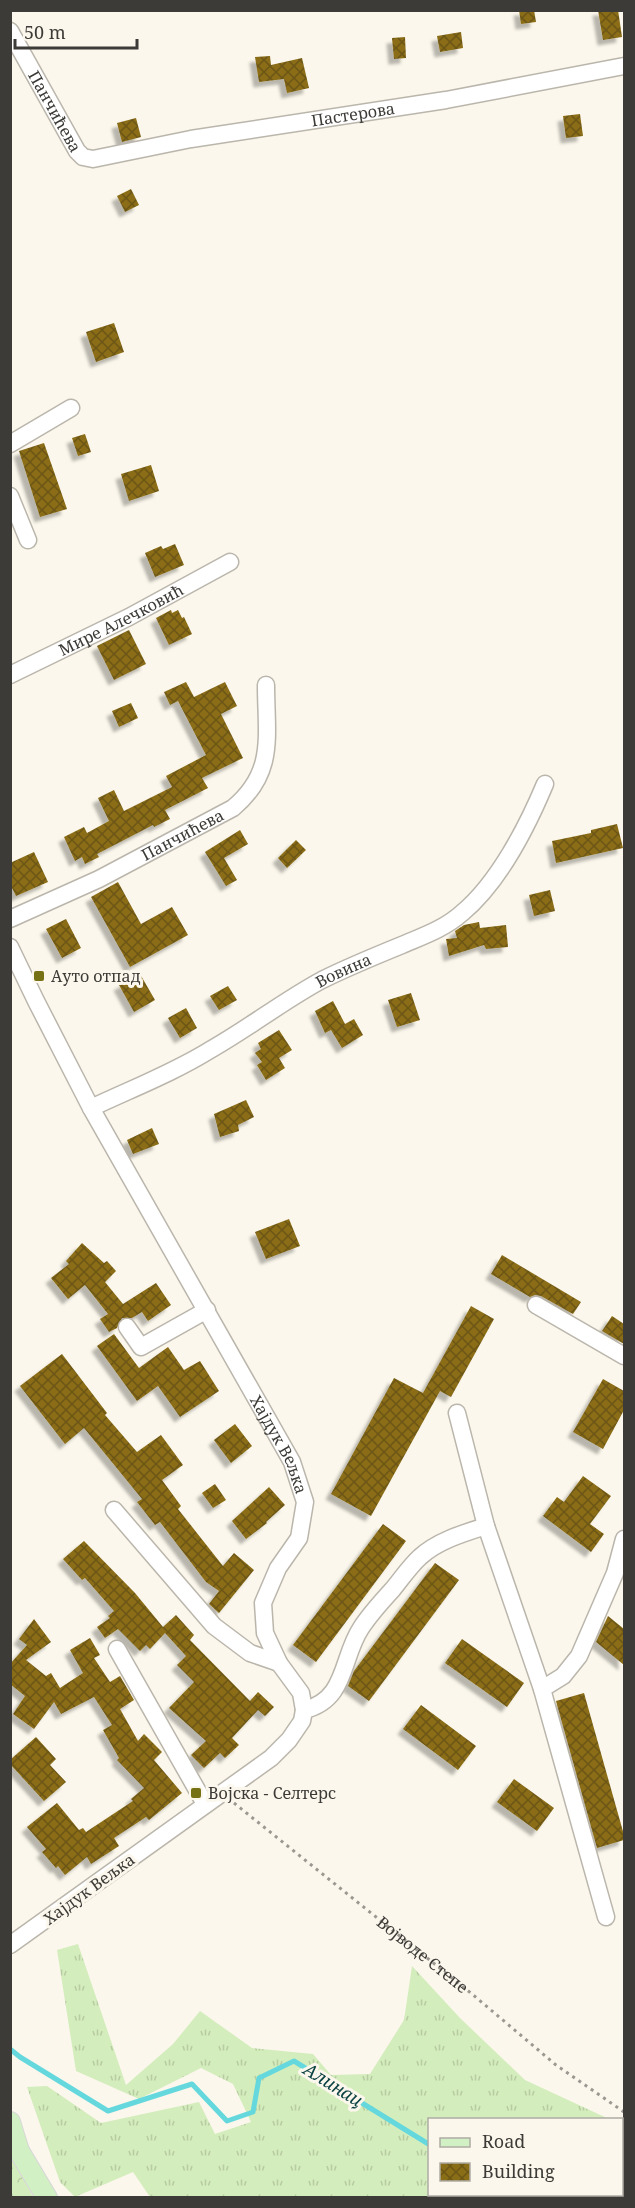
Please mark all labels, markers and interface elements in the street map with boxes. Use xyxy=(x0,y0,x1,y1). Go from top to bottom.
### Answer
scale bar xyxy=(15,12,136,50)
text: 50 m xyxy=(24,20,66,44)
street label: Панчићева xyxy=(23,66,87,156)
street label: Пастерова xyxy=(310,97,396,131)
street label: Мире Алечковић xyxy=(55,578,187,661)
street label: Панчићева xyxy=(137,804,228,866)
street label: Вовина xyxy=(311,948,375,993)
place label: Ауто отпад xyxy=(51,965,141,987)
marker: Ауто отпад xyxy=(32,969,46,983)
street label: Хајдук Вељка xyxy=(245,1391,313,1496)
place label: Војска - Селтерс xyxy=(208,1782,336,1804)
marker: Војска - Селтерс xyxy=(189,1786,203,1800)
street label: Хајдук Вељка xyxy=(39,1848,139,1930)
street label: Војводе Степе xyxy=(372,1911,473,1998)
water label: Алинац xyxy=(298,2056,368,2112)
legend xyxy=(428,2118,623,2196)
text: Road xyxy=(482,2129,525,2153)
text: Building xyxy=(482,2159,555,2183)

